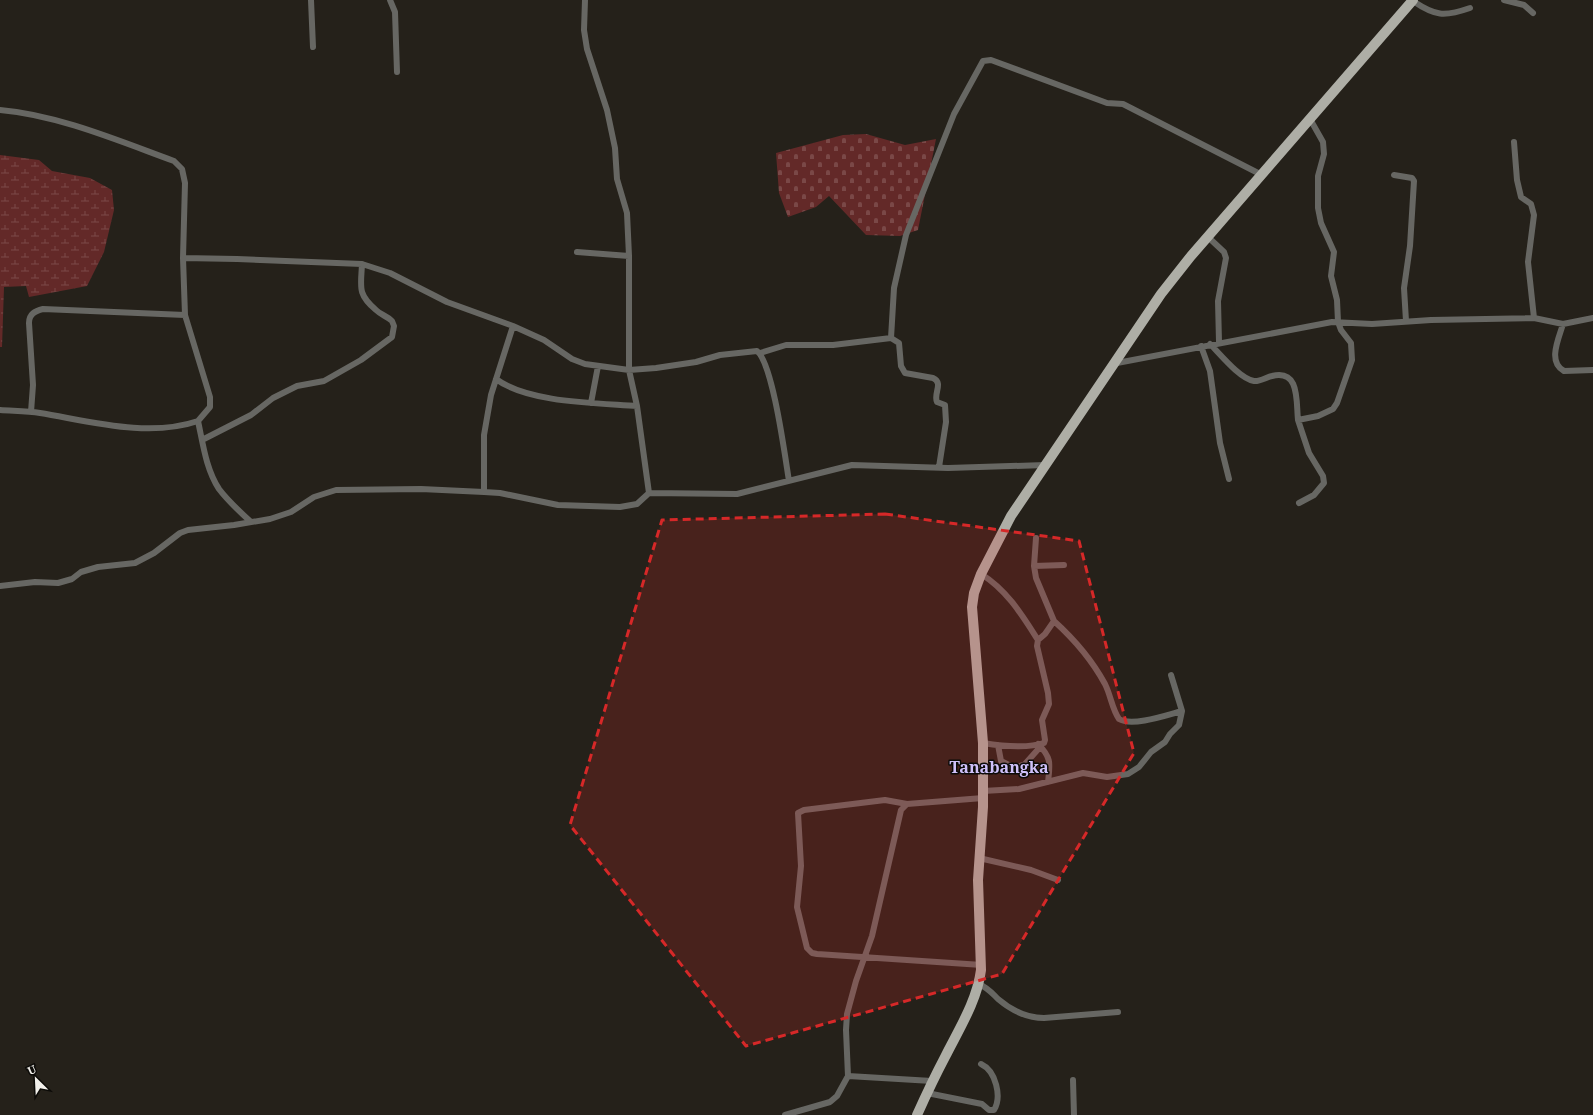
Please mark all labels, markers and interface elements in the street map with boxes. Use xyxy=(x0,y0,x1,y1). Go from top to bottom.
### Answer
district label: Tanabangka xyxy=(949,756,1049,778)
north arrow xyxy=(16,1059,56,1099)
text: U xyxy=(25,1061,39,1078)

